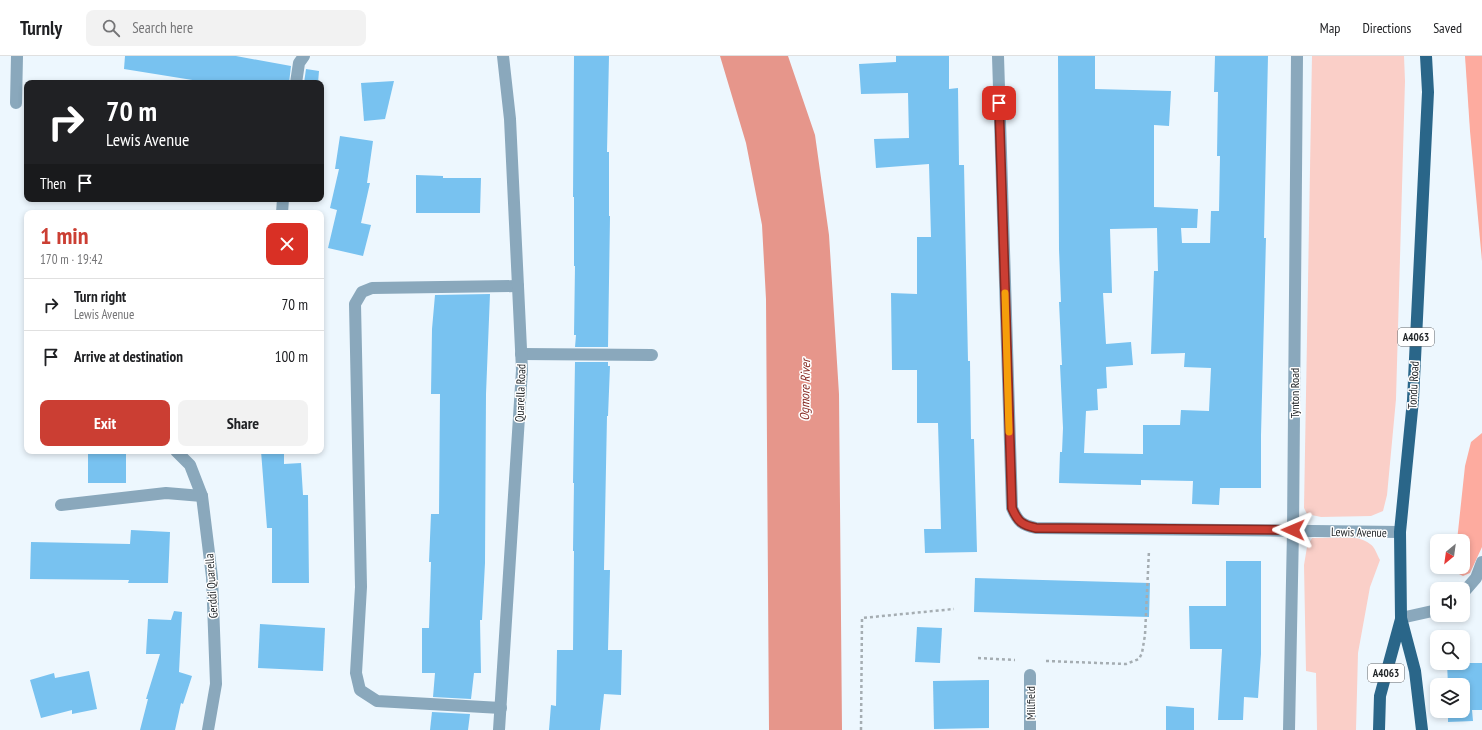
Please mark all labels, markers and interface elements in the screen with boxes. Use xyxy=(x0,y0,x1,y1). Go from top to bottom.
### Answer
search box xyxy=(86,10,366,46)
text: Turnly xyxy=(20,16,62,40)
icon: search xyxy=(100,17,122,39)
text: Search here xyxy=(132,18,193,37)
text: Map xyxy=(1320,19,1340,37)
text: Directions xyxy=(1362,19,1411,37)
text: Saved xyxy=(1433,19,1462,37)
pin xyxy=(982,86,1016,120)
text: 70 m xyxy=(106,92,157,129)
icon: arrive xyxy=(988,92,1010,114)
icon: right xyxy=(40,96,92,148)
text: Lewis Avenue xyxy=(106,128,189,151)
icon: arrive xyxy=(74,172,96,194)
text: Then xyxy=(40,174,66,193)
text: 1 min xyxy=(40,220,88,251)
button: close xyxy=(266,223,308,265)
text: 170 m · 19:42 xyxy=(40,251,103,268)
text: Turn right xyxy=(74,287,126,306)
icon: right xyxy=(40,294,62,316)
text: 70 m xyxy=(282,295,308,314)
text: Lewis Avenue xyxy=(74,306,134,323)
road number: A4063 xyxy=(1398,328,1434,346)
icon: arrive xyxy=(40,346,62,368)
text: Arrive at destination xyxy=(74,347,183,366)
text: 100 m xyxy=(275,347,308,366)
water label: Ogmore River xyxy=(796,357,814,421)
street label: Tondu Road xyxy=(1404,361,1422,409)
street label: Quarella Road xyxy=(511,364,529,422)
street label: Tynton Road xyxy=(1287,368,1302,418)
button: Exit xyxy=(40,400,170,446)
button: Share xyxy=(178,400,308,446)
position arrow xyxy=(1272,509,1314,551)
street label: Lewis Avenue xyxy=(1331,524,1387,540)
north arrow xyxy=(1430,534,1470,574)
map controls xyxy=(1430,534,1470,718)
street label: Gerddi Quarella xyxy=(201,553,221,619)
button: sound xyxy=(1430,582,1470,622)
button: search xyxy=(1430,630,1470,670)
road number: A4063 xyxy=(1368,664,1404,682)
button: layers xyxy=(1430,678,1470,718)
street label: Millfield xyxy=(1023,686,1038,720)

